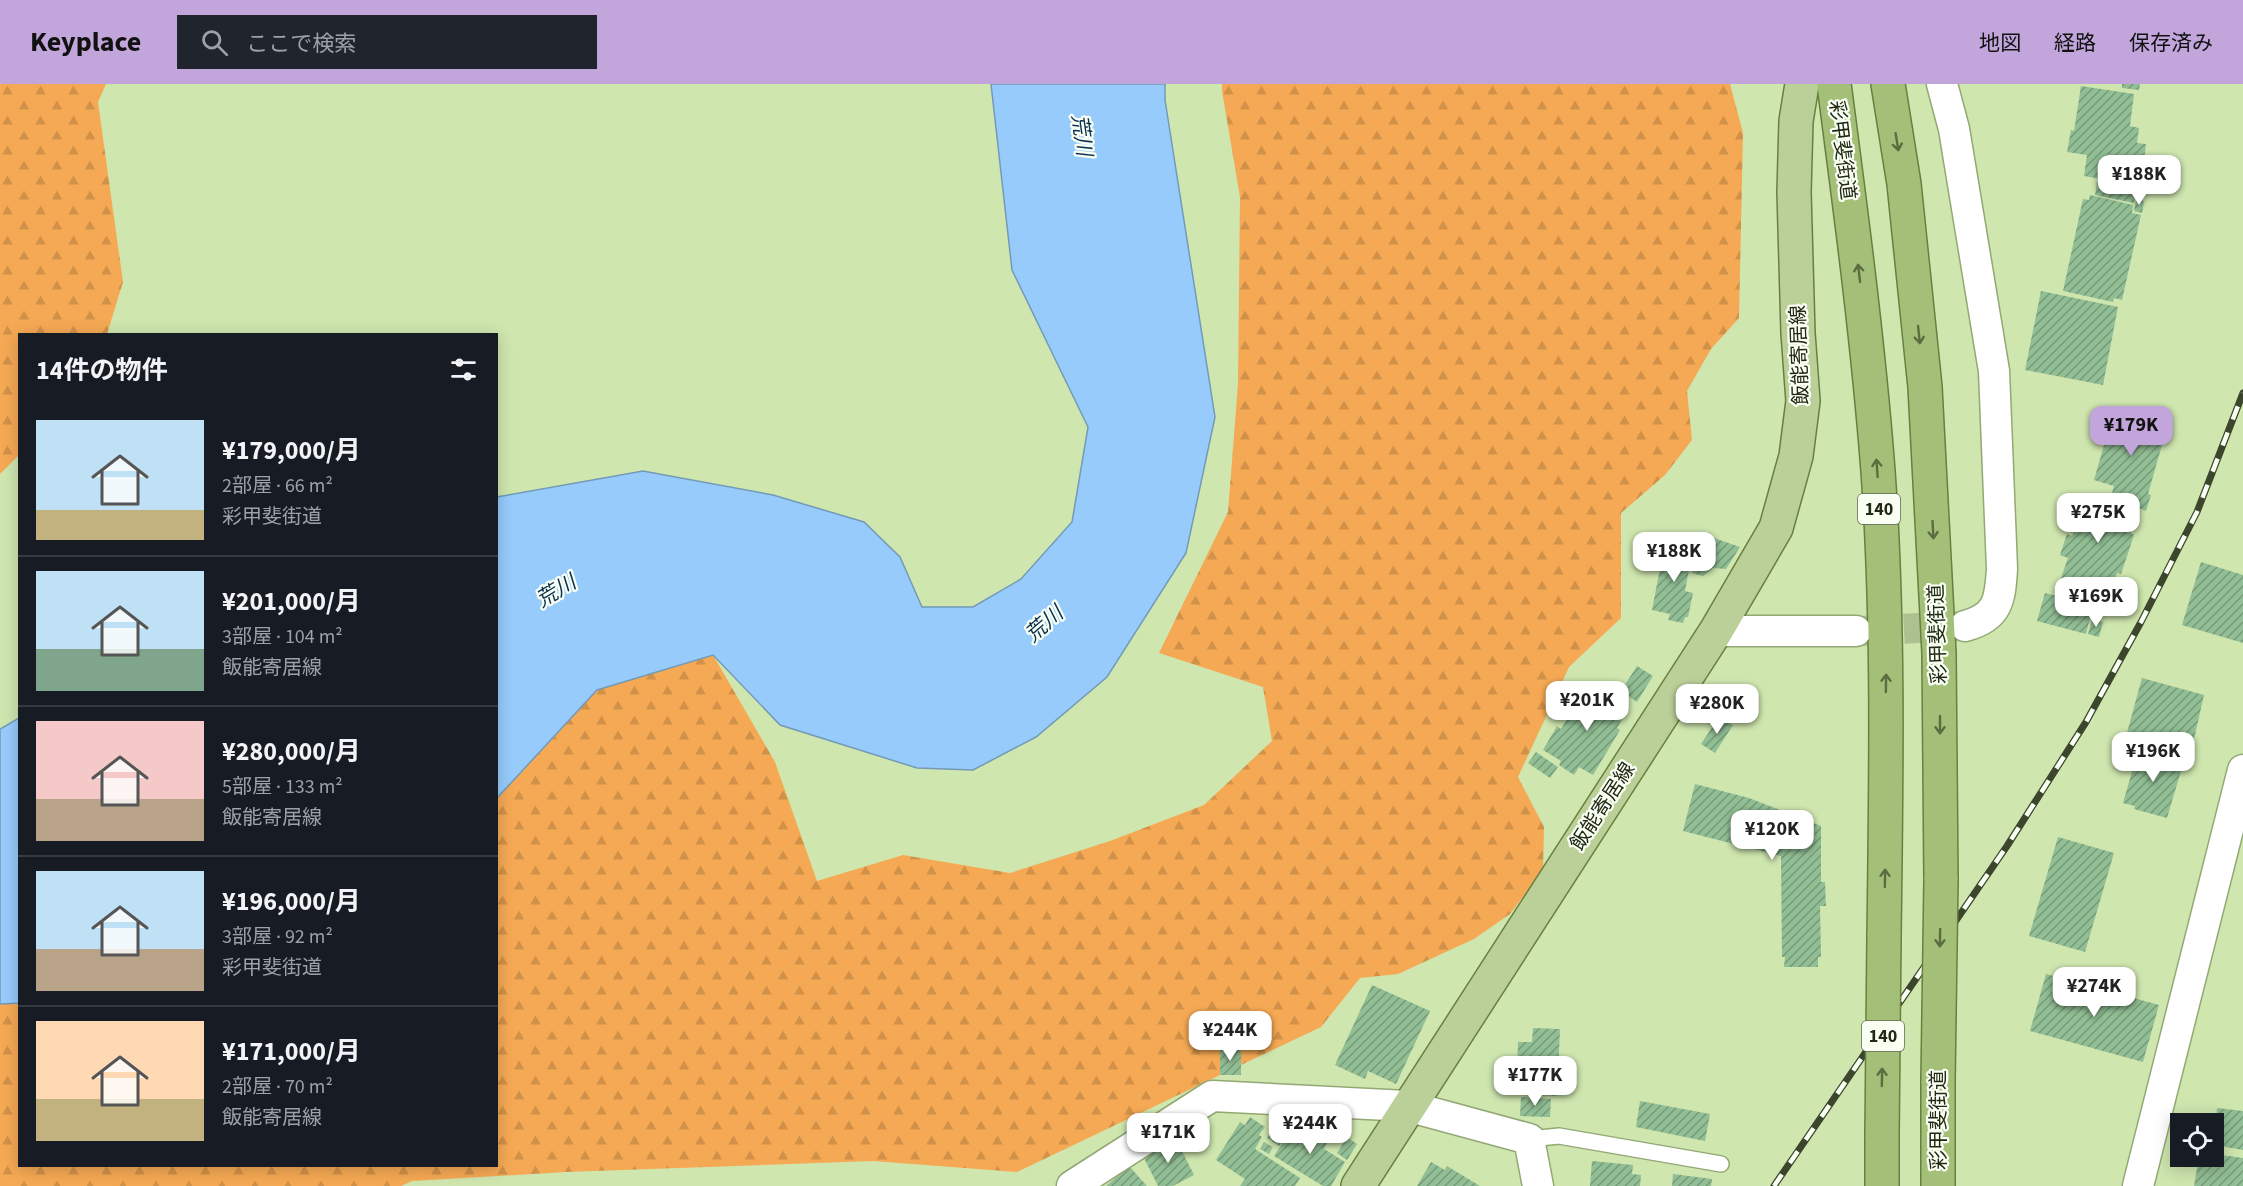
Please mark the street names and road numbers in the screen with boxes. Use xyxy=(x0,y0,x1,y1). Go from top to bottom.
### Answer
street label: 彩甲斐街道 xyxy=(1822,99,1862,201)
street label: 飯能寄居線 xyxy=(1784,305,1816,405)
road number: 140 xyxy=(1858,494,1900,524)
street label: 彩甲斐街道 xyxy=(1922,584,1954,684)
street label: 飯能寄居線 xyxy=(1564,757,1642,856)
road number: 140 xyxy=(1862,1021,1904,1051)
street label: 彩甲斐街道 xyxy=(1925,1070,1953,1170)

